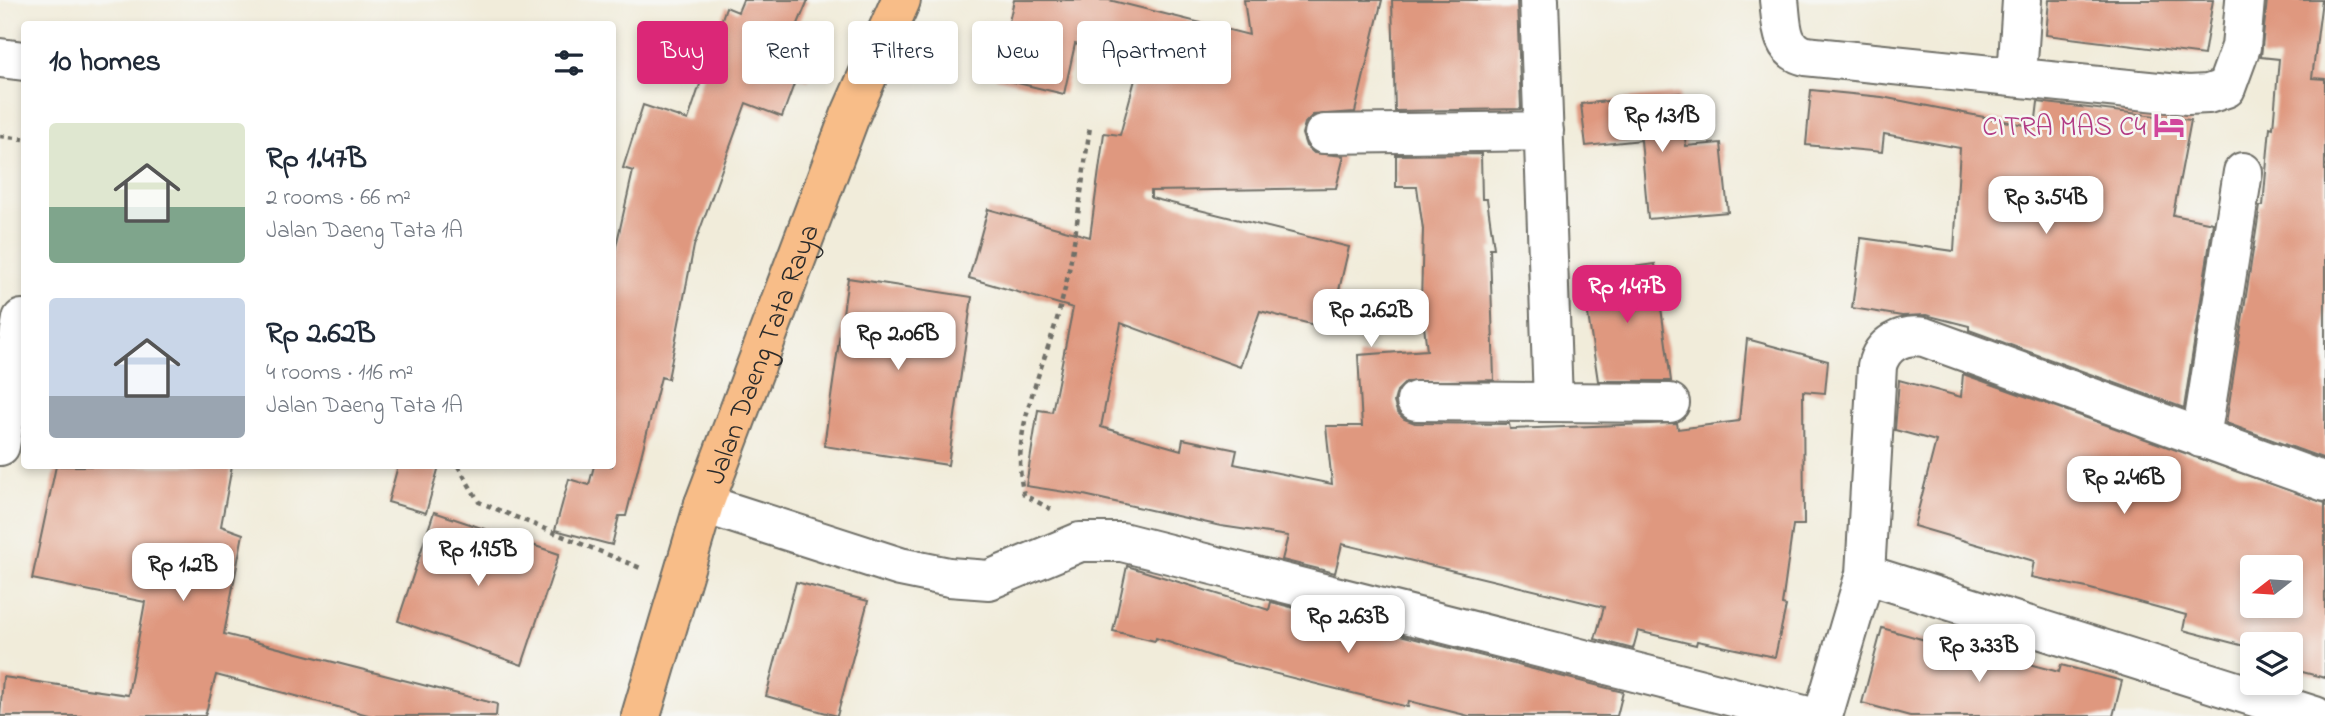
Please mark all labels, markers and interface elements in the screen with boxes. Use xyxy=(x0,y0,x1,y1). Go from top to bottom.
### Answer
chip: Buy xyxy=(637,21,728,84)
chip: Rent xyxy=(742,21,834,84)
chip: Filters xyxy=(848,21,958,84)
chip: New xyxy=(972,21,1063,84)
chip: Apartment xyxy=(1077,21,1231,84)
text: 10 homes xyxy=(49,41,161,85)
icon: filters xyxy=(550,44,588,82)
pin: Rp 1.31B xyxy=(1590,94,1734,154)
text: Rp 1.31B xyxy=(1624,100,1700,133)
place label: CITRA MAS C4 xyxy=(1982,108,2146,149)
hotel icon: CITRA MAS C4 xyxy=(2152,108,2186,142)
text: Rp 1.47B xyxy=(266,138,367,182)
icon: home xyxy=(105,151,189,235)
pin: Rp 3.54B xyxy=(1974,176,2118,236)
text: 2 rooms · 66 m² xyxy=(266,182,411,215)
text: Rp 3.54B xyxy=(2004,182,2088,215)
text: Jalan Daeng Tata 1A xyxy=(266,215,463,248)
street label: Jalan Daeng Tata Raya xyxy=(696,219,832,491)
pin: Rp 1.47B xyxy=(1555,266,1699,325)
text: Rp 1.47B xyxy=(1588,271,1666,304)
pin: Rp 2.62B xyxy=(1299,290,1443,349)
text: Rp 2.62B xyxy=(1329,295,1413,328)
pin: Rp 2.06B xyxy=(826,312,970,372)
text: Rp 2.62B xyxy=(266,313,376,357)
text: Rp 2.06B xyxy=(857,318,939,351)
icon: home xyxy=(105,326,189,410)
text: 4 rooms · 116 m² xyxy=(266,357,413,390)
text: Jalan Daeng Tata 1A xyxy=(266,390,463,423)
pin: Rp 2.46B xyxy=(2052,456,2196,516)
text: Rp 2.46B xyxy=(2083,462,2165,495)
pin: Rp 1.95B xyxy=(406,528,550,588)
text: Rp 1.95B xyxy=(439,534,517,567)
pin: Rp 1.2B xyxy=(118,544,248,603)
text: Rp 1.2B xyxy=(148,549,218,582)
north arrow xyxy=(2240,555,2303,618)
map controls xyxy=(2240,555,2303,695)
pin: Rp 2.63B xyxy=(1276,596,1420,655)
text: Rp 2.63B xyxy=(1307,601,1389,634)
pin: Rp 3.33B xyxy=(1907,624,2051,684)
text: Rp 3.33B xyxy=(1939,630,2019,663)
button: layers xyxy=(2240,632,2303,695)

